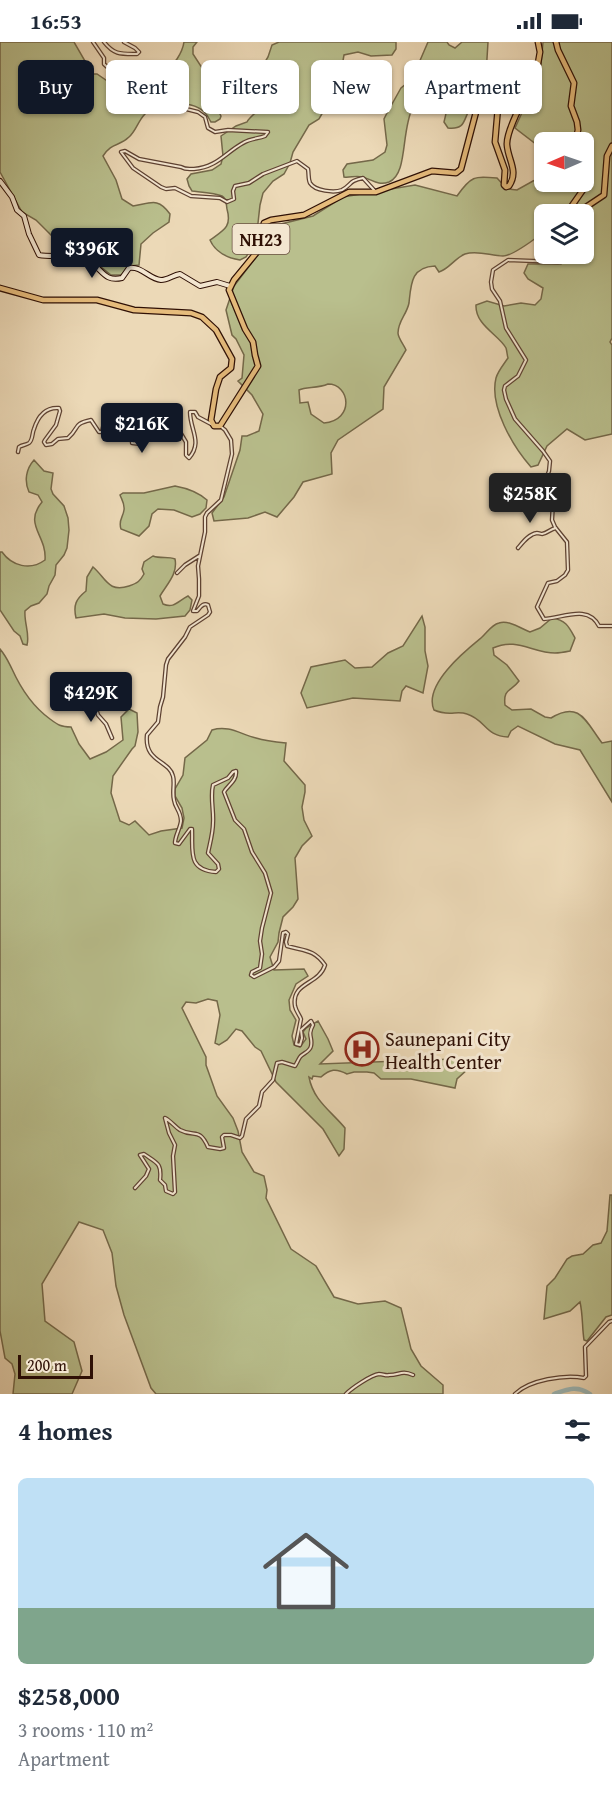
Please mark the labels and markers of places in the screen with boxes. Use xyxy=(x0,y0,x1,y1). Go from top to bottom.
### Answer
pin: $396K xyxy=(50,228,134,279)
pin: $216K xyxy=(100,403,184,454)
pin: $258K xyxy=(488,473,572,524)
pin: $429K xyxy=(49,672,133,723)
place label: Saunepani City Health Center xyxy=(385,1024,511,1076)
hospital icon: Saunepani City Health Center xyxy=(344,1031,380,1067)

